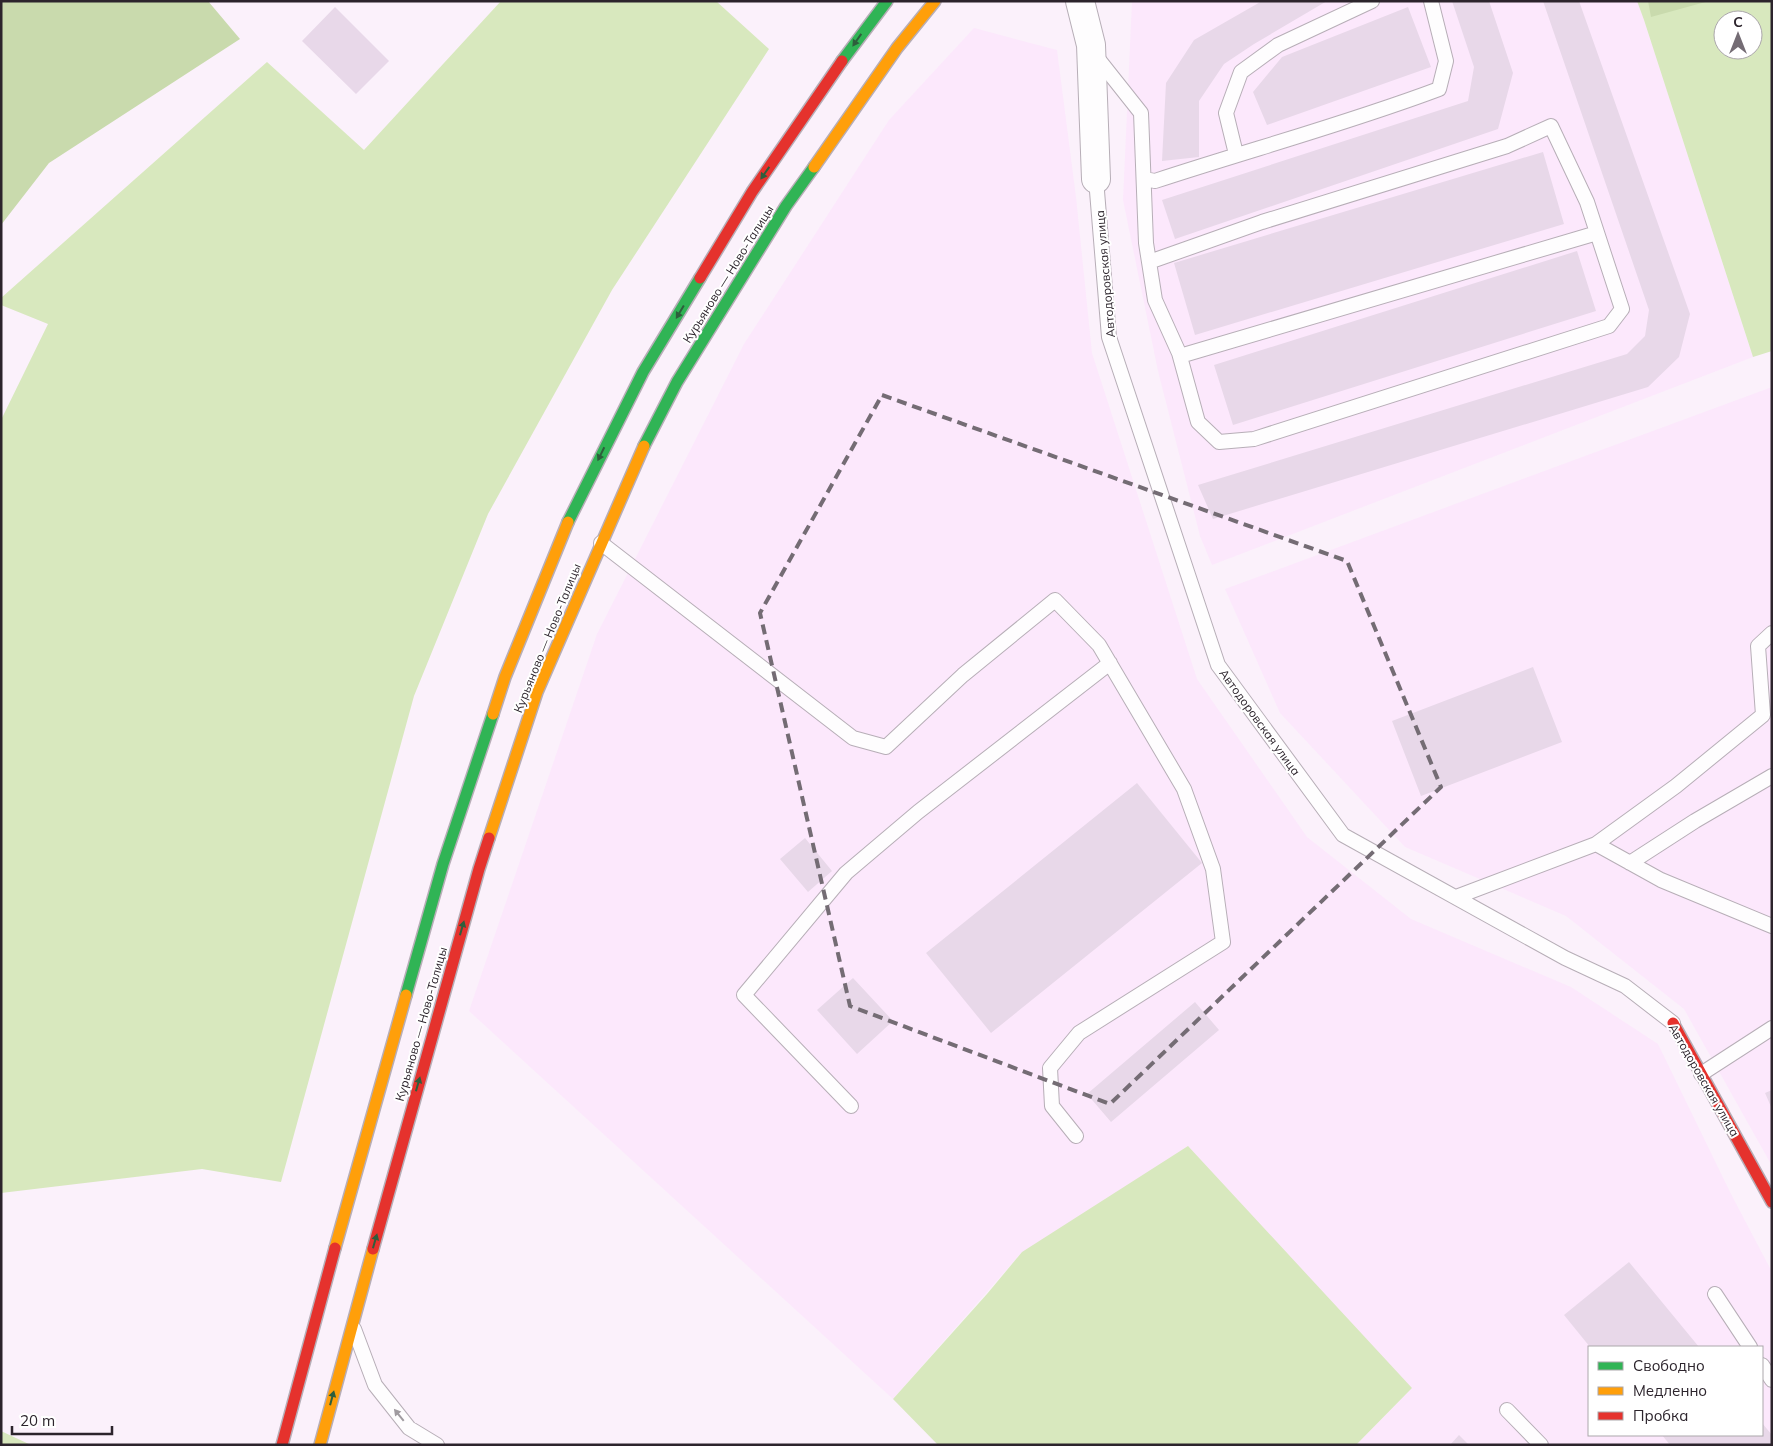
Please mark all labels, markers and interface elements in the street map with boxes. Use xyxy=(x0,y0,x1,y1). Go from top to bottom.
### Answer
north arrow xyxy=(1713,10,1763,60)
text: С xyxy=(1733,13,1743,31)
one-way arrow xyxy=(852,33,862,46)
one-way arrow xyxy=(760,167,770,180)
street label: Курьяново — Ново-Талицы xyxy=(679,202,777,346)
street label: Автодоровская улица xyxy=(1092,210,1118,338)
one-way arrow xyxy=(675,305,684,318)
one-way arrow xyxy=(597,447,605,461)
street label: Курьяново — Ново-Талицы xyxy=(510,561,584,715)
street label: Автодоровская улица xyxy=(1216,666,1304,778)
one-way arrow xyxy=(459,920,467,935)
street label: Курьяново — Ново-Талицы xyxy=(392,945,450,1103)
street label: Автодоровская улица xyxy=(1666,1021,1742,1139)
one-way arrow xyxy=(415,1077,423,1092)
one-way arrow xyxy=(371,1233,379,1248)
legend xyxy=(1588,1346,1763,1436)
text: Свободно xyxy=(1633,1356,1705,1375)
text: Медленно xyxy=(1633,1381,1707,1400)
one-way arrow xyxy=(328,1390,336,1405)
scale bar xyxy=(12,1404,112,1436)
text: Пробка xyxy=(1633,1406,1688,1425)
one-way arrow xyxy=(393,1409,404,1422)
text: 20 m xyxy=(20,1411,55,1430)

